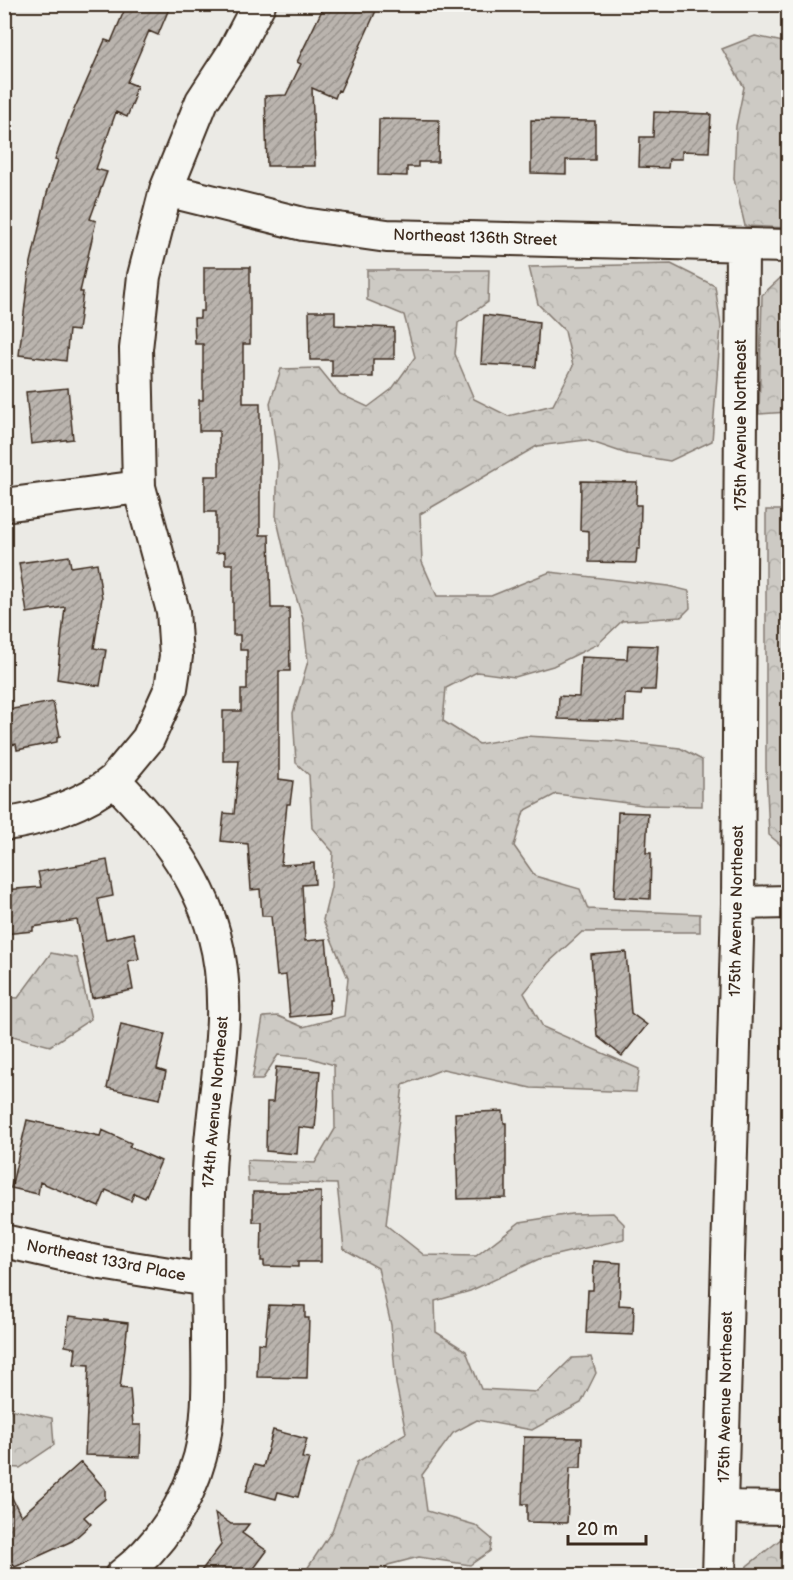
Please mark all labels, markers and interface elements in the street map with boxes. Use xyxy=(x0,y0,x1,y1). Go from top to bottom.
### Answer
street label: Northeast 136th Street xyxy=(393,226,557,250)
street label: 175th Avenue Northeast xyxy=(732,339,751,511)
street label: 175th Avenue Northeast xyxy=(726,825,748,997)
street label: 174th Avenue Northeast xyxy=(199,1015,233,1189)
street label: Northeast 133rd Place xyxy=(25,1236,188,1286)
street label: 175th Avenue Northeast xyxy=(715,1311,737,1483)
scale bar xyxy=(568,1508,646,1546)
text: 20 m xyxy=(577,1519,618,1540)

